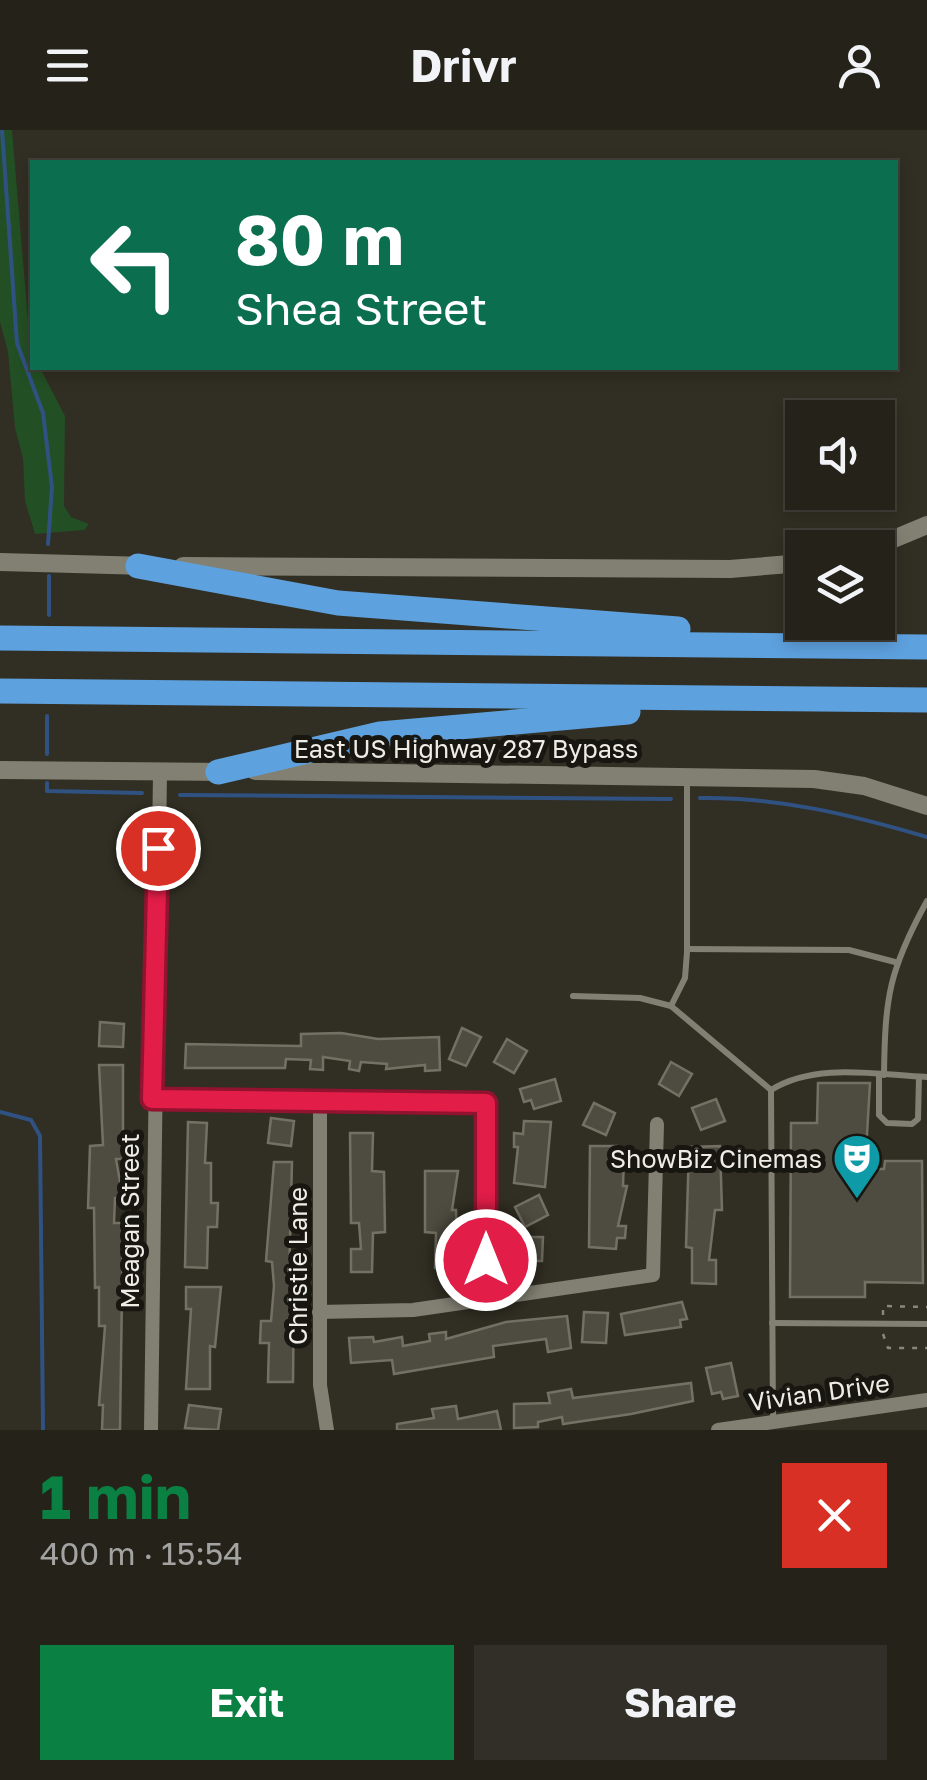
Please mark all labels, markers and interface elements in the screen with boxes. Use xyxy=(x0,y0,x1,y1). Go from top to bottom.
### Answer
icon: menu xyxy=(40,38,95,93)
text: Drivr xyxy=(410,38,517,92)
icon: person xyxy=(832,38,887,93)
text: 80 m xyxy=(235,196,404,280)
icon: left xyxy=(70,200,200,330)
text: Shea Street xyxy=(235,281,487,335)
map controls xyxy=(785,400,895,640)
button: sound xyxy=(785,400,895,510)
button: layers xyxy=(785,530,895,640)
street label: East US Highway 287 Bypass xyxy=(294,733,638,764)
pin xyxy=(116,806,201,891)
icon: arrive xyxy=(131,821,186,876)
theatre icon: ShowBiz Cinemas xyxy=(831,1132,883,1200)
street label: Meagan Street xyxy=(114,1133,145,1309)
place label: ShowBiz Cinemas xyxy=(610,1143,822,1174)
street label: Christie Lane xyxy=(282,1187,313,1345)
position arrow xyxy=(434,1208,538,1312)
street label: Vivian Drive xyxy=(747,1367,891,1417)
text: 1 min xyxy=(40,1460,191,1532)
button: close xyxy=(782,1463,887,1568)
text: 400 m · 15:54 xyxy=(40,1534,243,1572)
button: Exit xyxy=(40,1645,454,1760)
button: Share xyxy=(474,1645,887,1760)

